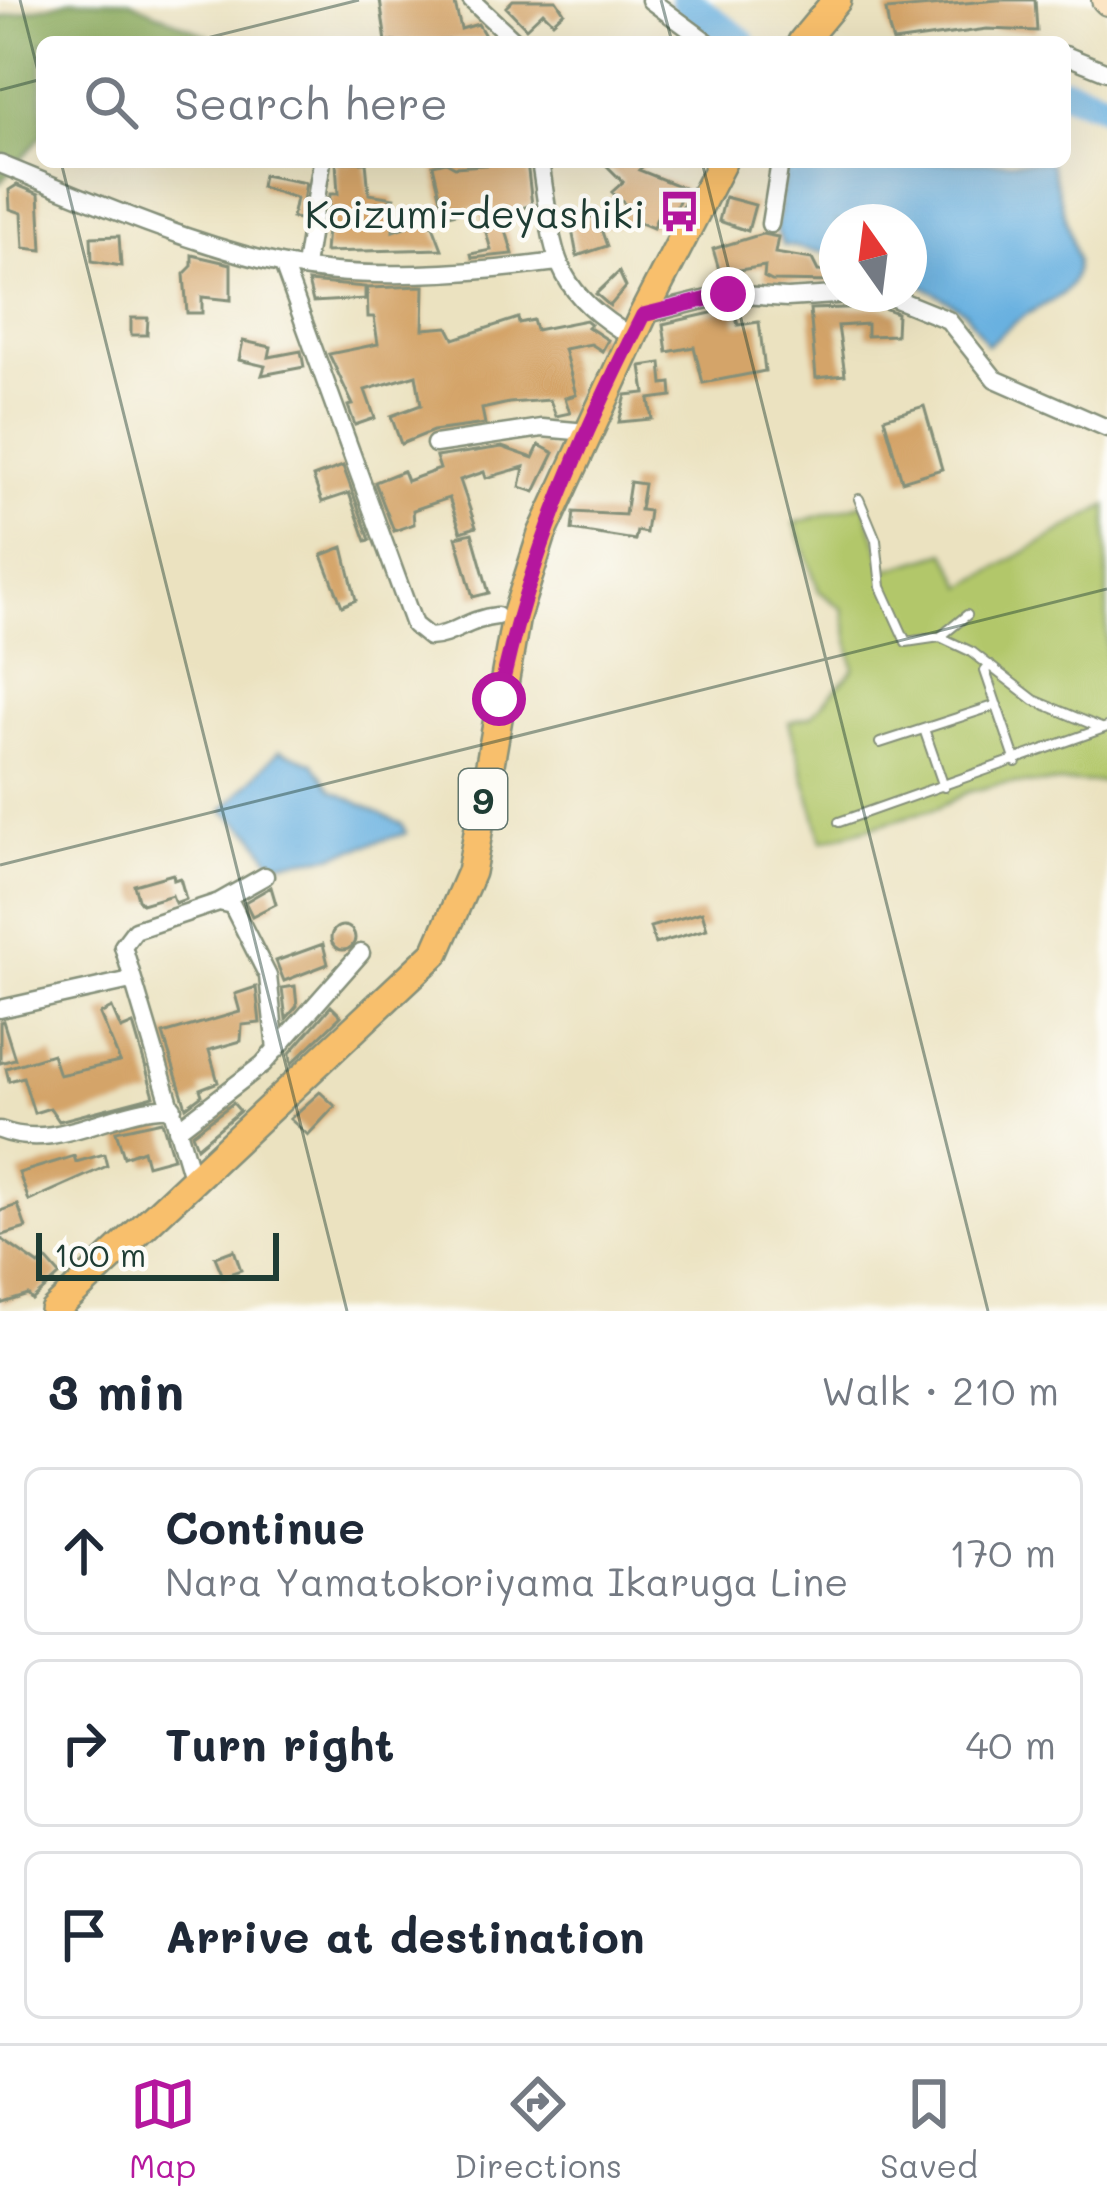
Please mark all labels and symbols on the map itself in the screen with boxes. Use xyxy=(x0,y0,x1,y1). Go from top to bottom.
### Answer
place label: Koizumi-deyashiki xyxy=(305,187,645,238)
bus stop icon: Koizumi-deyashiki xyxy=(656,189,702,235)
north arrow xyxy=(819,204,927,312)
route end xyxy=(701,267,755,321)
route start xyxy=(472,672,526,726)
road number: 9 xyxy=(459,769,507,829)
scale bar xyxy=(36,1227,279,1280)

